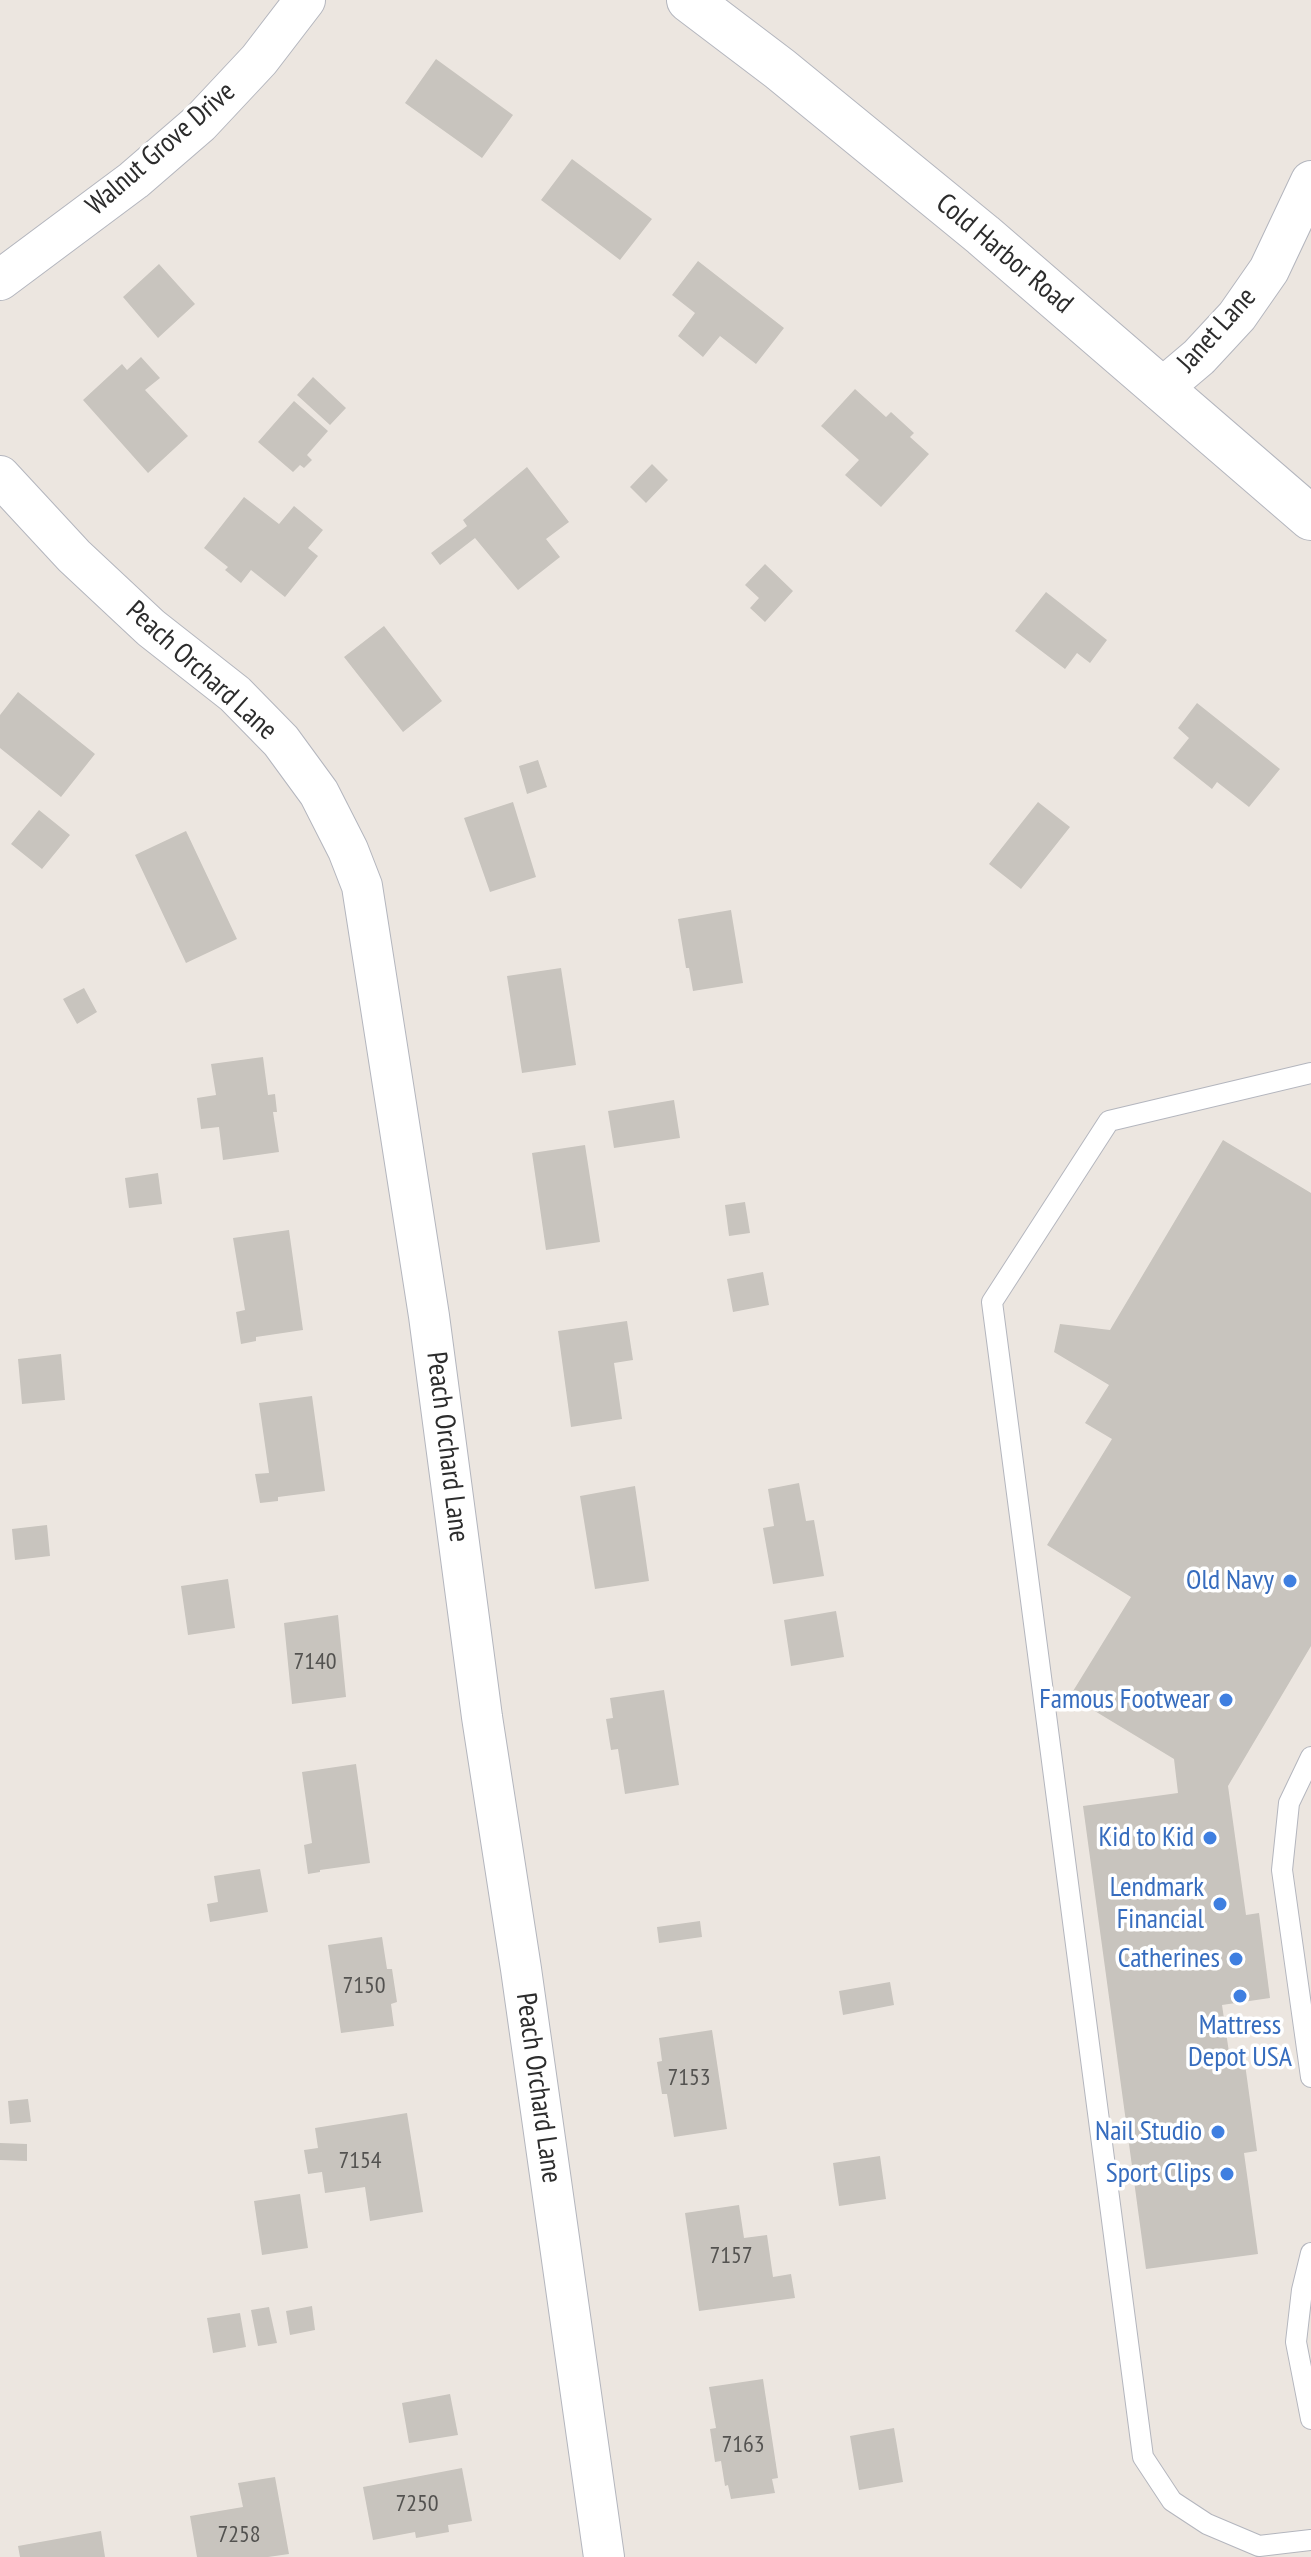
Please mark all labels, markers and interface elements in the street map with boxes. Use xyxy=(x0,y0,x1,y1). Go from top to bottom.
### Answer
street label: Walnut Grove Drive xyxy=(80,75,242,223)
street label: Cold Harbor Road xyxy=(929,187,1079,321)
street label: Janet Lane xyxy=(1170,281,1264,379)
street label: Peach Orchard Lane xyxy=(119,594,283,748)
street label: Peach Orchard Lane xyxy=(419,1350,475,1544)
place label: Old Navy xyxy=(1186,1564,1274,1598)
marker: Old Navy xyxy=(1281,1572,1299,1590)
house number: 7140 xyxy=(293,1648,337,1676)
place label: Famous Footwear xyxy=(1039,1683,1210,1717)
marker: Famous Footwear xyxy=(1217,1691,1235,1709)
place label: Kid to Kid xyxy=(1099,1821,1194,1855)
marker: Kid to Kid xyxy=(1201,1829,1219,1847)
place label: Lendmark Financial xyxy=(1110,1871,1204,1937)
marker: Lendmark Financial xyxy=(1211,1895,1229,1913)
place label: Catherines xyxy=(1118,1942,1220,1976)
marker: Catherines xyxy=(1227,1950,1245,1968)
house number: 7150 xyxy=(342,1972,386,2000)
marker: Mattress Depot USA xyxy=(1231,1987,1249,2005)
street label: Peach Orchard Lane xyxy=(508,1991,568,2185)
place label: Mattress Depot USA xyxy=(1188,2009,1292,2075)
house number: 7153 xyxy=(667,2064,711,2092)
place label: Nail Studio xyxy=(1095,2115,1202,2149)
marker: Nail Studio xyxy=(1209,2123,1227,2141)
house number: 7154 xyxy=(338,2147,382,2175)
place label: Sport Clips xyxy=(1106,2157,1211,2191)
marker: Sport Clips xyxy=(1218,2165,1236,2183)
house number: 7157 xyxy=(709,2242,753,2270)
house number: 7163 xyxy=(721,2431,765,2459)
house number: 7250 xyxy=(395,2490,439,2518)
house number: 7258 xyxy=(217,2521,261,2549)

